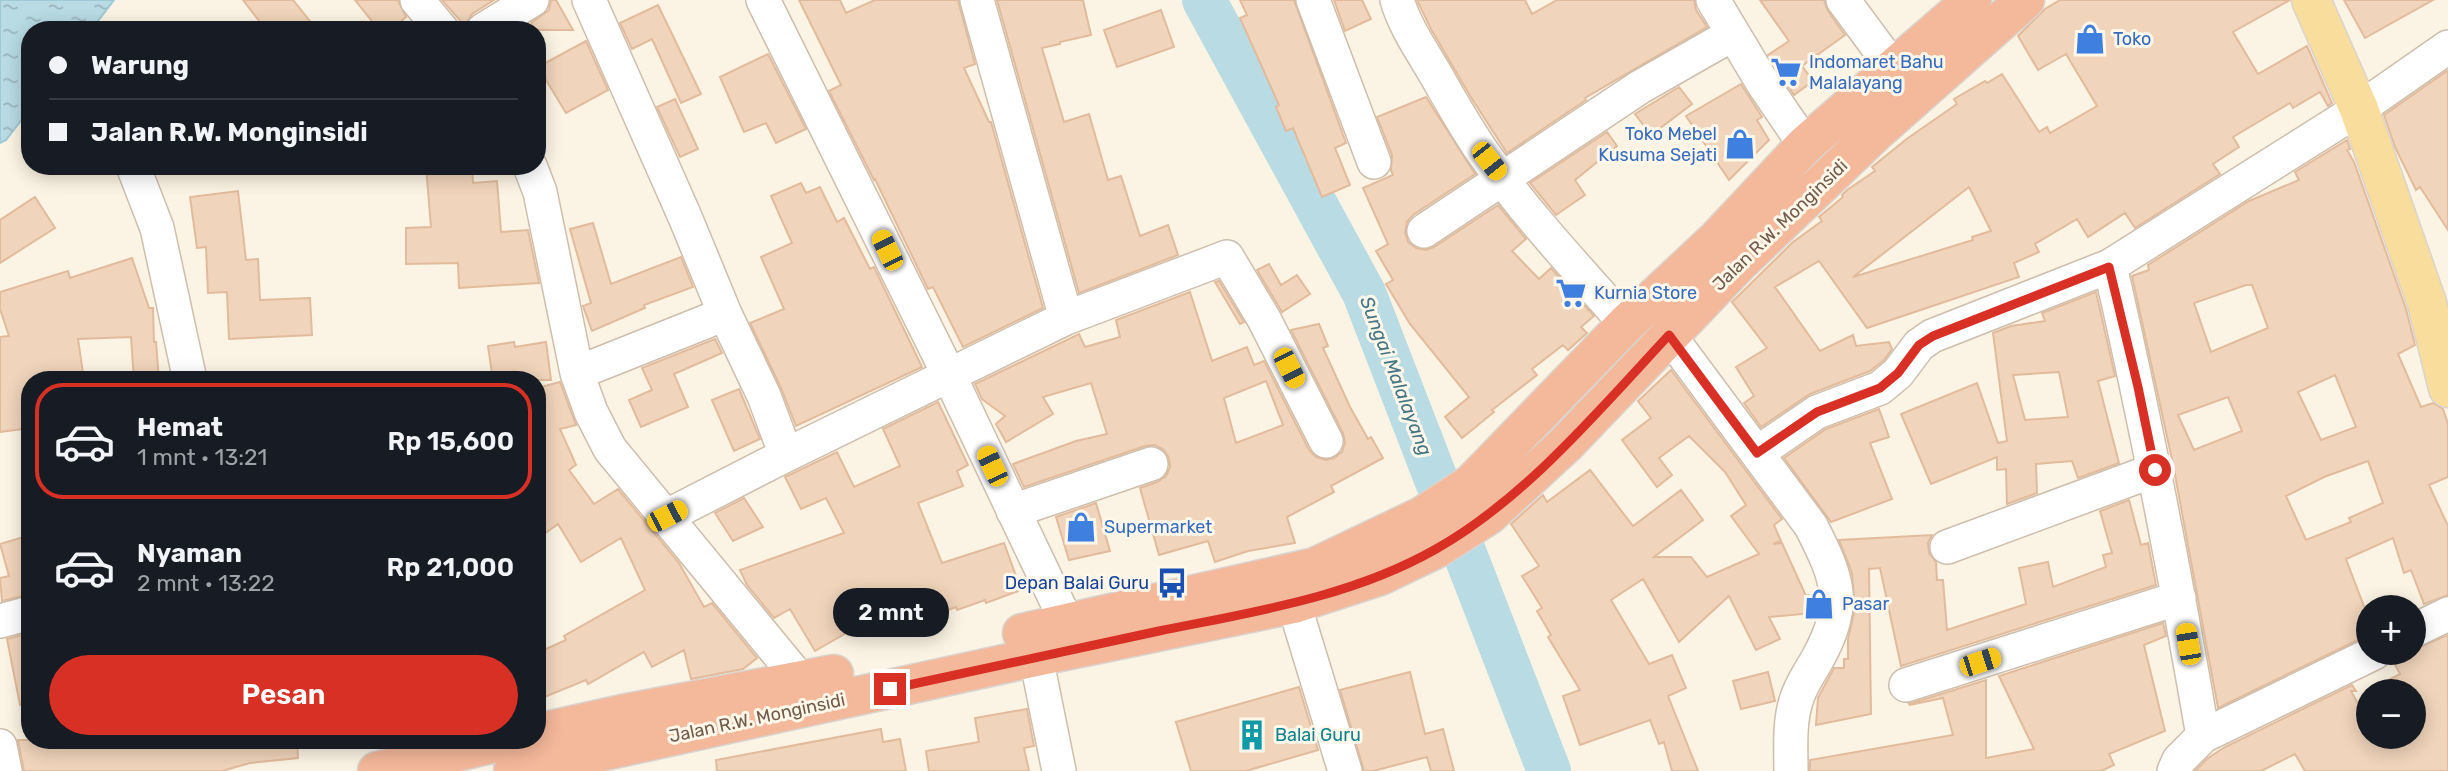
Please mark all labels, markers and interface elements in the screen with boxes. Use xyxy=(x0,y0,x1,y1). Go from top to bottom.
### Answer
shop icon: Toko xyxy=(2073,22,2107,56)
place label: Toko xyxy=(2113,28,2151,50)
text: Warung xyxy=(91,50,189,81)
place label: Indomaret Bahu Malalayang xyxy=(1809,51,1944,94)
supermarket icon: Indomaret Bahu Malalayang xyxy=(1769,55,1803,89)
text: Jalan R.W. Monginsidi xyxy=(91,117,368,148)
place label: Toko Mebel Kusuma Sejati xyxy=(1598,123,1717,166)
shop icon: Toko Mebel Kusuma Sejati xyxy=(1723,127,1757,161)
car xyxy=(1468,138,1511,184)
street label: Jalan R.W. Monginsidi xyxy=(1708,155,1852,295)
car xyxy=(869,227,906,273)
supermarket icon: Kurnia Store xyxy=(1554,276,1588,310)
place label: Kurnia Store xyxy=(1594,282,1697,304)
water label: Sungai Malalayang xyxy=(1355,293,1437,459)
car xyxy=(1271,345,1308,391)
icon: car xyxy=(53,410,116,473)
text: Hemat xyxy=(137,412,223,443)
text: Rp 15,600 xyxy=(387,426,514,457)
text: 1 mnt · 13:21 xyxy=(137,443,267,471)
car xyxy=(974,443,1011,489)
route start xyxy=(2139,454,2171,486)
car xyxy=(644,497,691,535)
shop icon: Supermarket xyxy=(1064,510,1098,544)
place label: Supermarket xyxy=(1104,516,1212,538)
icon: car xyxy=(53,536,116,599)
text: Nyaman xyxy=(137,538,242,569)
text: Rp 21,000 xyxy=(387,552,514,583)
bus stop icon: Depan Balai Guru xyxy=(1155,566,1189,600)
text: 2 mnt · 13:22 xyxy=(137,569,275,597)
place label: Depan Balai Guru xyxy=(1005,572,1149,594)
shop icon: Pasar xyxy=(1802,587,1836,621)
callout: 2 mnt xyxy=(832,588,948,636)
place label: Pasar xyxy=(1842,593,1889,615)
map controls xyxy=(2356,595,2426,749)
button: + xyxy=(2356,595,2426,665)
text: 2 mnt xyxy=(858,598,924,626)
car xyxy=(2175,621,2202,667)
car xyxy=(1957,646,2004,678)
button: Pesan xyxy=(49,655,518,735)
route end xyxy=(874,673,906,705)
button: − xyxy=(2356,679,2426,749)
street label: Jalan R.W. Monginsidi xyxy=(667,689,847,747)
building icon: Balai Guru xyxy=(1235,718,1269,752)
place label: Balai Guru xyxy=(1275,724,1361,746)

